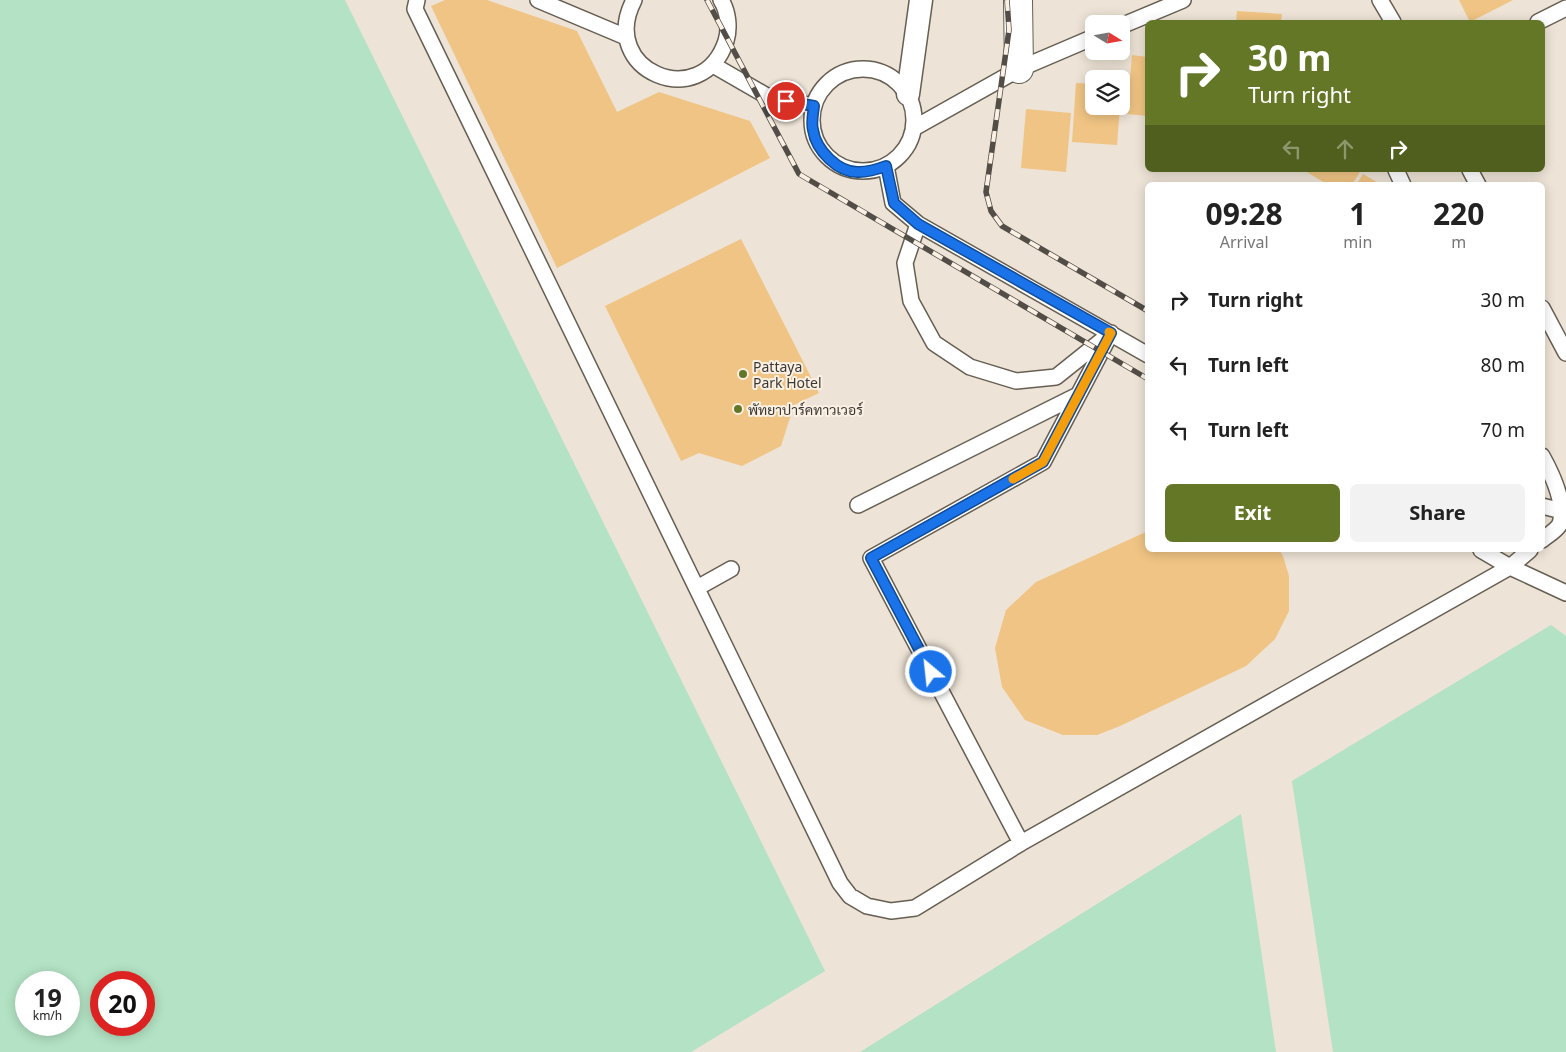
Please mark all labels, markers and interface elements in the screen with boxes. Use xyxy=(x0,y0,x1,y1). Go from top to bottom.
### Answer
north arrow xyxy=(1085,15,1130,60)
map controls xyxy=(1085,15,1130,115)
text: 30 m xyxy=(1248,34,1331,81)
icon: right xyxy=(1165,40,1230,105)
button: layers xyxy=(1085,70,1130,115)
text: Turn right xyxy=(1248,79,1351,109)
pin xyxy=(765,80,807,122)
icon: arrive xyxy=(772,87,800,115)
icon: left xyxy=(1278,135,1306,163)
icon: ahead xyxy=(1331,135,1359,163)
icon: right xyxy=(1384,135,1412,163)
text: 09:28 xyxy=(1206,193,1283,234)
text: 1 xyxy=(1349,193,1366,234)
text: 220 xyxy=(1433,193,1484,234)
text: Arrival xyxy=(1220,231,1269,253)
text: min xyxy=(1343,231,1372,253)
text: m xyxy=(1451,231,1466,253)
icon: right xyxy=(1165,286,1193,314)
text: Turn right xyxy=(1208,287,1303,313)
text: 30 m xyxy=(1481,287,1525,313)
icon: left xyxy=(1165,351,1193,379)
text: Turn left xyxy=(1208,352,1289,378)
text: 80 m xyxy=(1481,352,1525,378)
place label: Pattaya Park Hotel xyxy=(753,357,822,392)
marker: Pattaya Park Hotel xyxy=(737,368,749,380)
place label: พัทยาปาร์คทาวเวอร์ xyxy=(748,400,863,419)
marker: พัทยาปาร์คทาวเวอร์ xyxy=(732,403,744,415)
icon: left xyxy=(1165,416,1193,444)
text: Turn left xyxy=(1208,417,1289,443)
text: 70 m xyxy=(1481,417,1525,443)
button: Exit xyxy=(1165,484,1340,542)
button: Share xyxy=(1350,484,1525,542)
position arrow xyxy=(904,645,956,697)
speed limit sign: 20 xyxy=(90,971,155,1036)
text: 19 xyxy=(33,980,62,1014)
text: km/h xyxy=(33,1007,62,1024)

